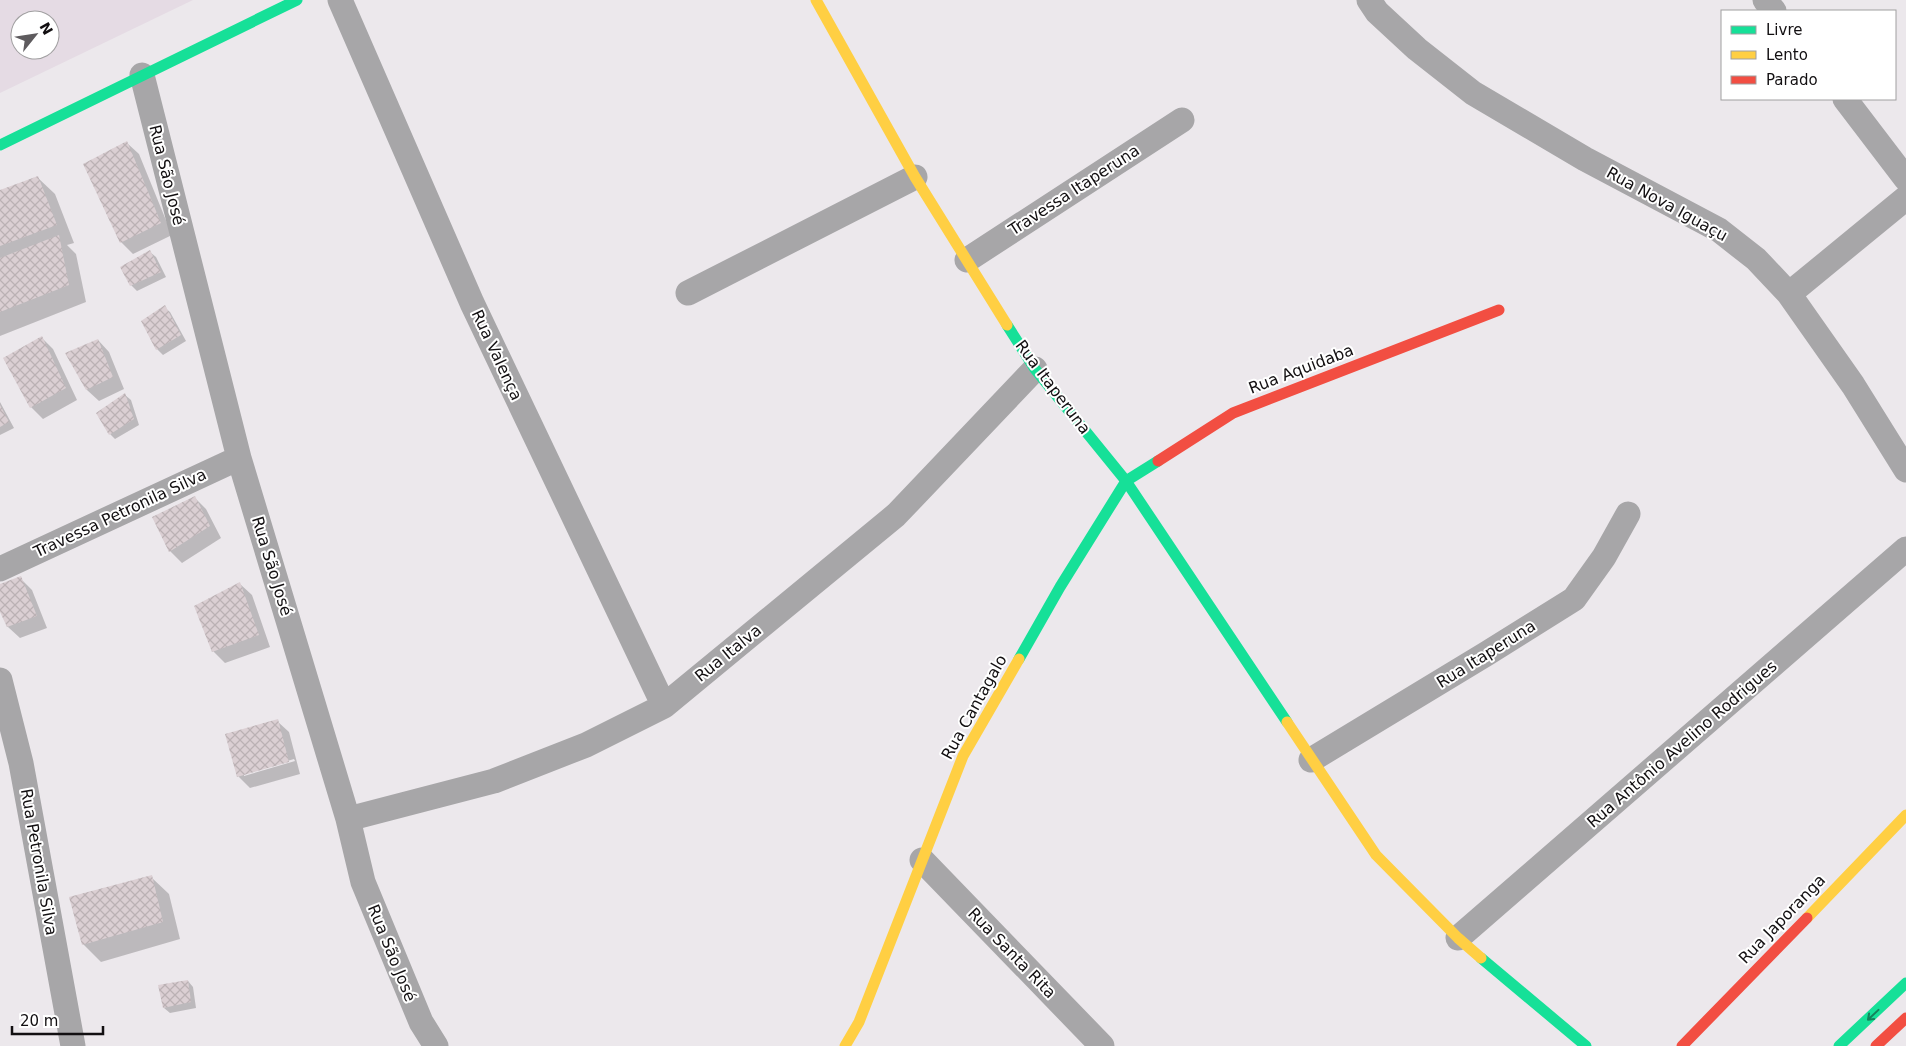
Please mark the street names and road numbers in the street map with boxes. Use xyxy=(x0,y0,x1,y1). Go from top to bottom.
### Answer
street label: Rua São José xyxy=(145,123,189,227)
street label: Travessa Itaperuna xyxy=(1004,141,1143,240)
street label: Rua Nova Iguaçu xyxy=(1603,163,1731,245)
street label: Rua Valença xyxy=(468,307,526,403)
street label: Rua Itaperuna xyxy=(1011,336,1095,438)
street label: Rua Aquidaba xyxy=(1246,340,1356,398)
street label: Travessa Petronila Silva xyxy=(30,465,209,562)
street label: Rua São José xyxy=(248,514,296,618)
street label: Rua Itaperuna xyxy=(1433,616,1539,692)
street label: Rua Italva xyxy=(691,620,765,686)
street label: Rua Cantagalo xyxy=(937,651,1011,763)
street label: Rua Antônio Avelino Rodrigues xyxy=(1583,656,1781,832)
street label: Rua Petronila Silva xyxy=(17,787,61,937)
street label: Rua Japoranga xyxy=(1735,871,1829,967)
street label: Rua São José xyxy=(364,902,420,1004)
street label: Rua Santa Rita xyxy=(964,904,1060,1002)

